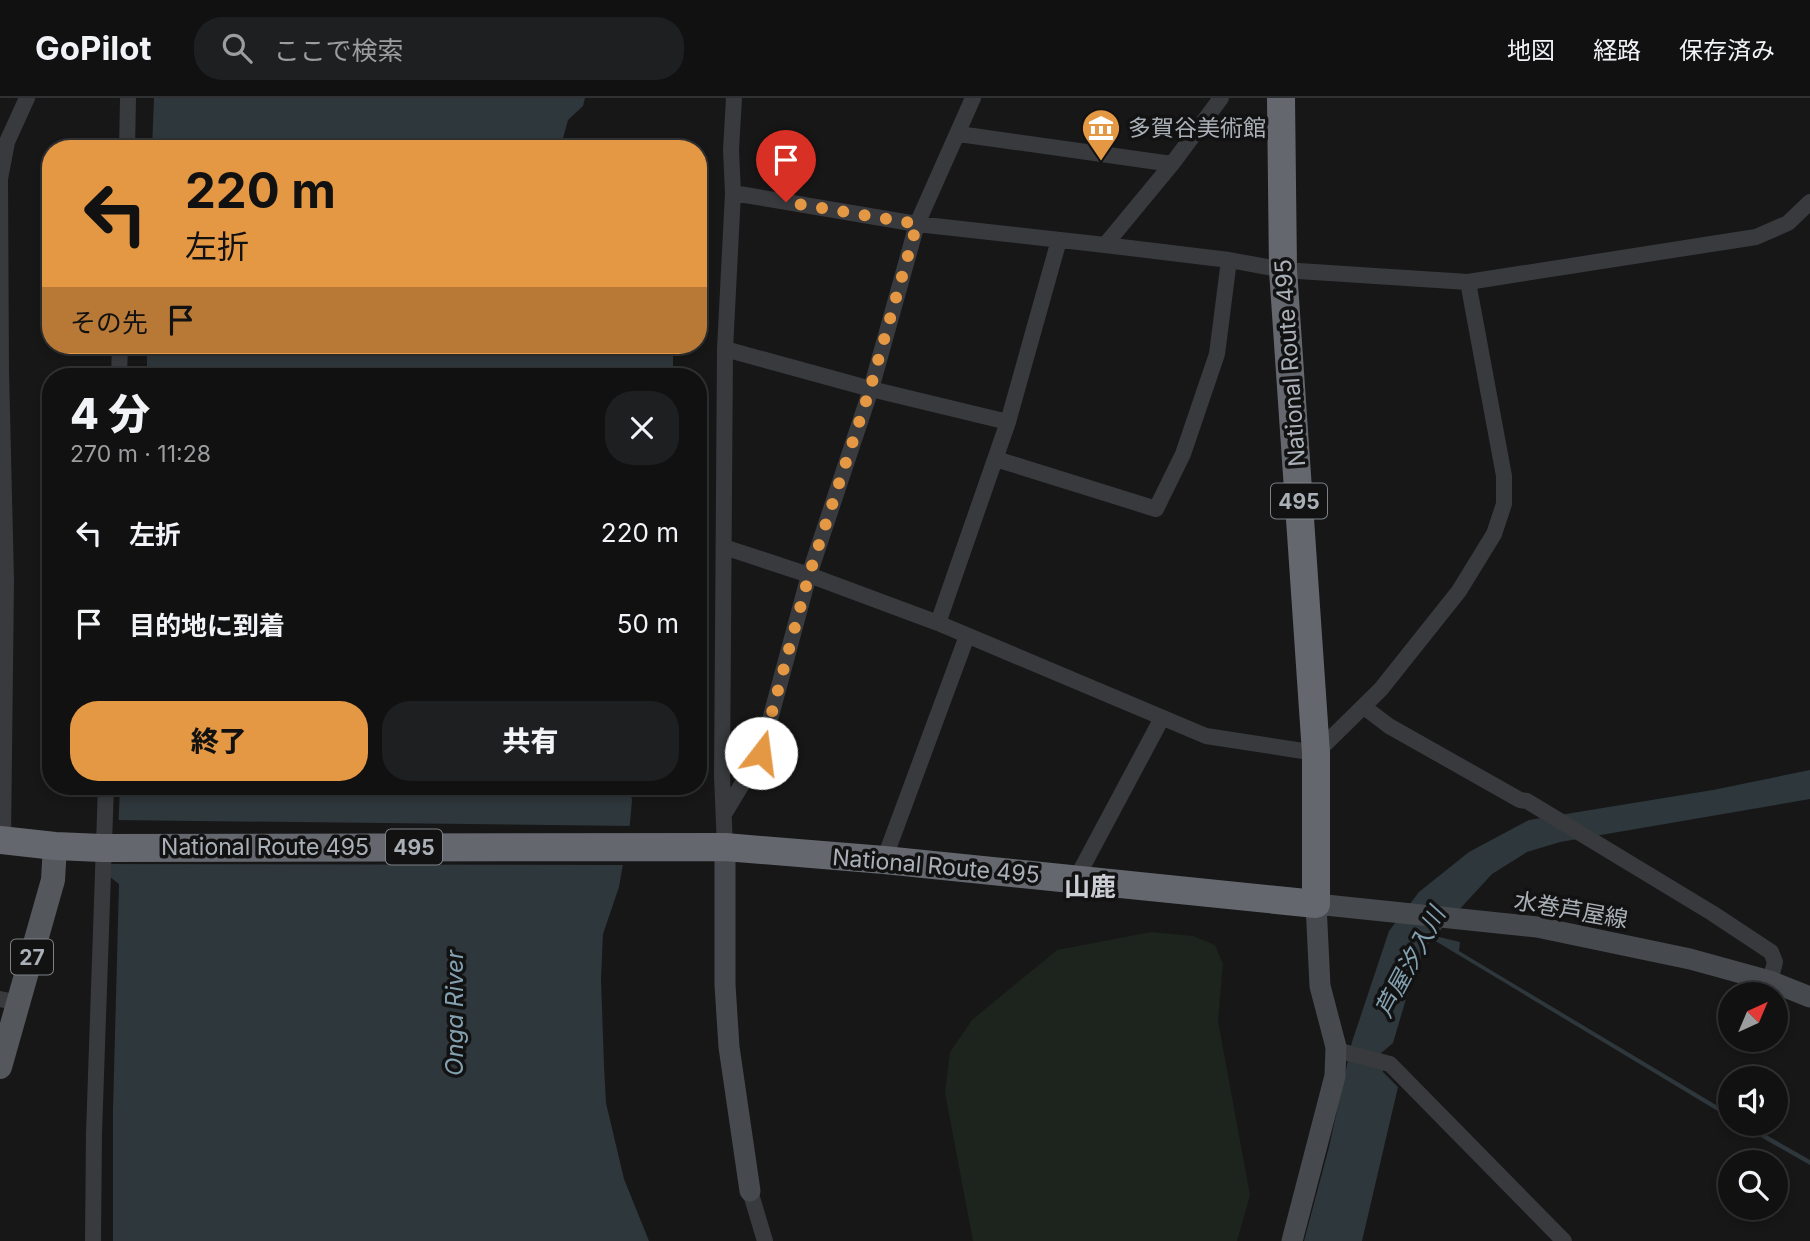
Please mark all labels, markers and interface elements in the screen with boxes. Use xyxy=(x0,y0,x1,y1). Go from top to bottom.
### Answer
search box xyxy=(194,17,684,80)
text: GoPilot xyxy=(35,28,152,68)
icon: search xyxy=(218,29,256,67)
text: ここで検索 xyxy=(274,35,404,66)
text: 地図 xyxy=(1507,36,1555,65)
text: 経路 xyxy=(1593,36,1641,65)
text: 保存済み xyxy=(1679,36,1775,65)
museum icon: 多賀谷美術館 xyxy=(1080,107,1122,162)
place label: 多賀谷美術館 xyxy=(1128,114,1266,142)
pin xyxy=(756,130,816,202)
icon: arrive xyxy=(767,141,805,179)
text: 220 m xyxy=(185,161,336,220)
icon: left xyxy=(70,168,161,259)
text: 左折 xyxy=(185,227,249,266)
street label: National Route 495 xyxy=(1269,258,1311,468)
icon: arrive xyxy=(162,301,200,339)
text: その先 xyxy=(70,307,148,338)
text: 4 分 xyxy=(70,388,150,439)
button: close xyxy=(605,391,679,465)
text: 270 m · 11:28 xyxy=(70,440,211,468)
road number: 495 xyxy=(1271,484,1327,518)
icon: left xyxy=(70,514,108,552)
text: 220 m xyxy=(601,517,679,548)
text: 左折 xyxy=(129,519,181,550)
icon: arrive xyxy=(70,605,108,643)
text: 50 m xyxy=(617,608,679,639)
text: 目的地に到着 xyxy=(129,610,285,641)
button: 終了 xyxy=(70,701,368,781)
button: 共有 xyxy=(382,701,679,781)
position arrow xyxy=(724,716,798,790)
road number: 495 xyxy=(386,830,442,864)
street label: National Route 495 xyxy=(161,833,369,861)
street label: National Route 495 xyxy=(831,843,1041,889)
district label: 山鹿 xyxy=(1064,871,1116,902)
street label: 水巻芦屋線 xyxy=(1512,886,1630,934)
water label: 芦屋汐入川 xyxy=(1369,900,1452,1022)
road number: 27 xyxy=(11,940,53,974)
water label: Onga River xyxy=(440,949,469,1076)
north arrow xyxy=(1718,982,1788,1052)
map controls xyxy=(1718,982,1788,1220)
button: sound xyxy=(1718,1066,1788,1136)
button: search xyxy=(1718,1150,1788,1220)

